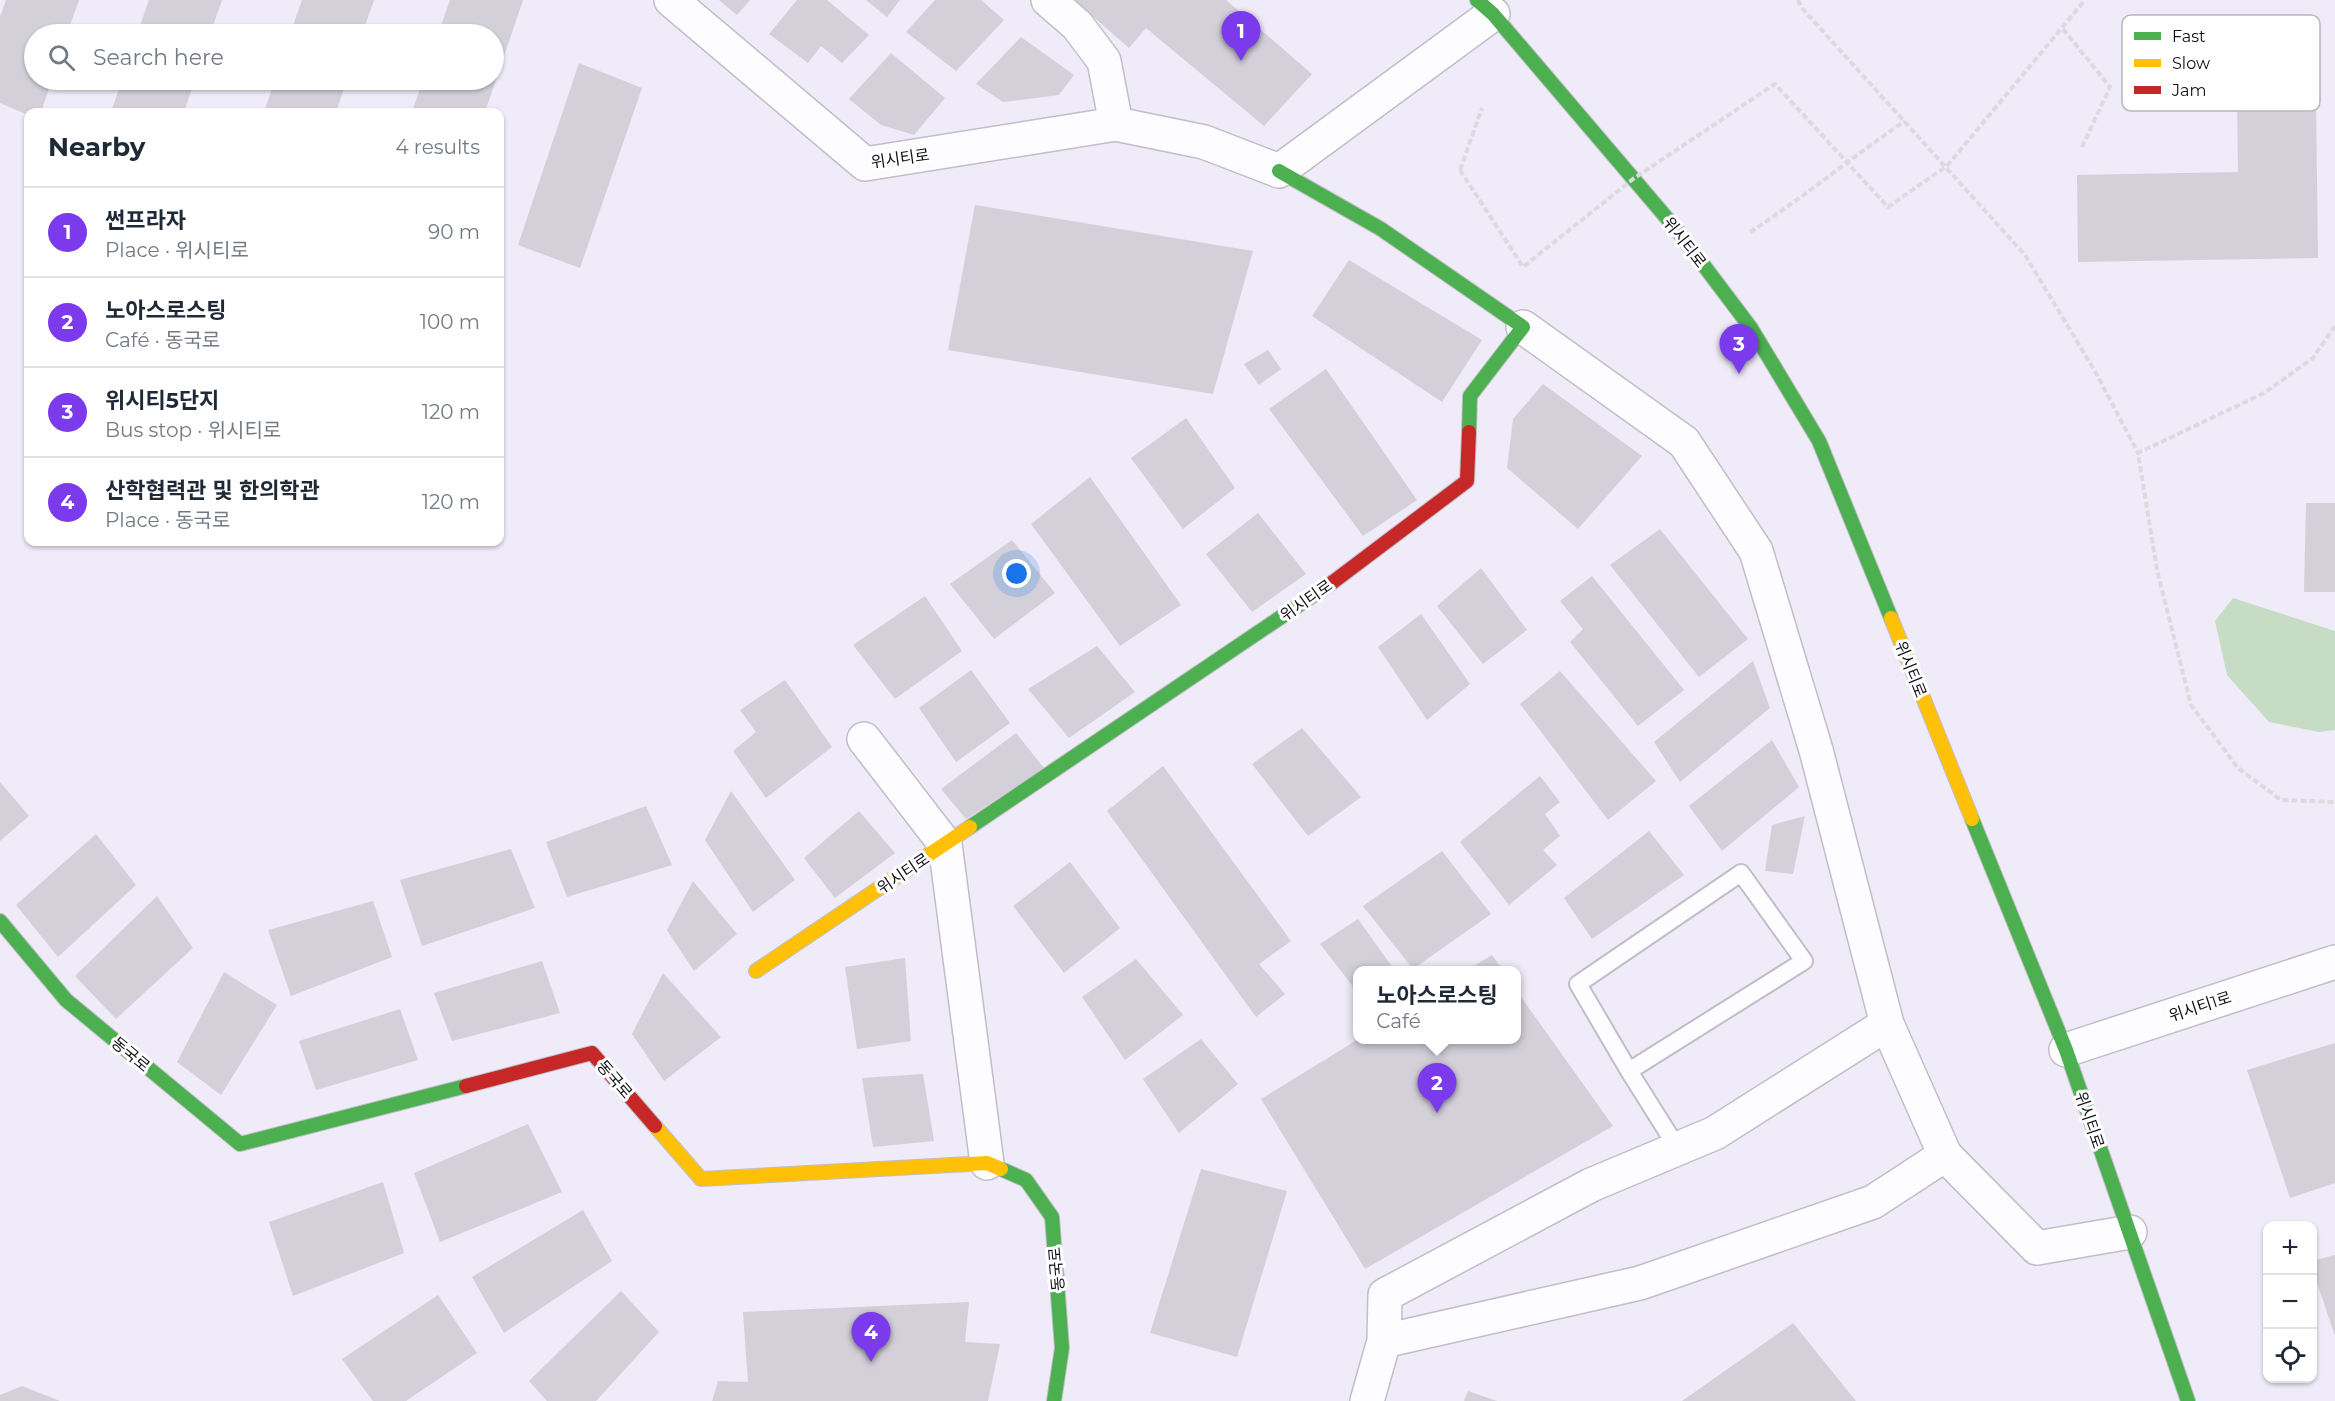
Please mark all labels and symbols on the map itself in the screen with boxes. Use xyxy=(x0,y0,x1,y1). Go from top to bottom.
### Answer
pin: 1 xyxy=(1222,11,1260,61)
legend xyxy=(2122,15,2320,111)
text: Fast xyxy=(2172,27,2206,46)
text: Slow xyxy=(2172,54,2210,73)
text: Jam xyxy=(2171,81,2206,100)
street label: 위시티로 xyxy=(870,145,931,172)
street label: 위시티로 xyxy=(1659,213,1710,272)
pin: 3 xyxy=(1720,324,1758,374)
your location xyxy=(1002,559,1031,588)
street label: 위시티로 xyxy=(1277,576,1336,625)
street label: 위시티로 xyxy=(1891,638,1930,700)
street label: 위시티로 xyxy=(874,849,933,898)
street label: 위시티1로 xyxy=(2166,987,2234,1026)
street label: 동국로 xyxy=(108,1033,154,1076)
street label: 동국로 xyxy=(593,1056,636,1102)
pin: 2 xyxy=(1418,1064,1456,1113)
street label: 위시티로 xyxy=(2071,1089,2108,1151)
street label: 동국로 xyxy=(1045,1246,1068,1292)
pin: 4 xyxy=(852,1312,890,1362)

